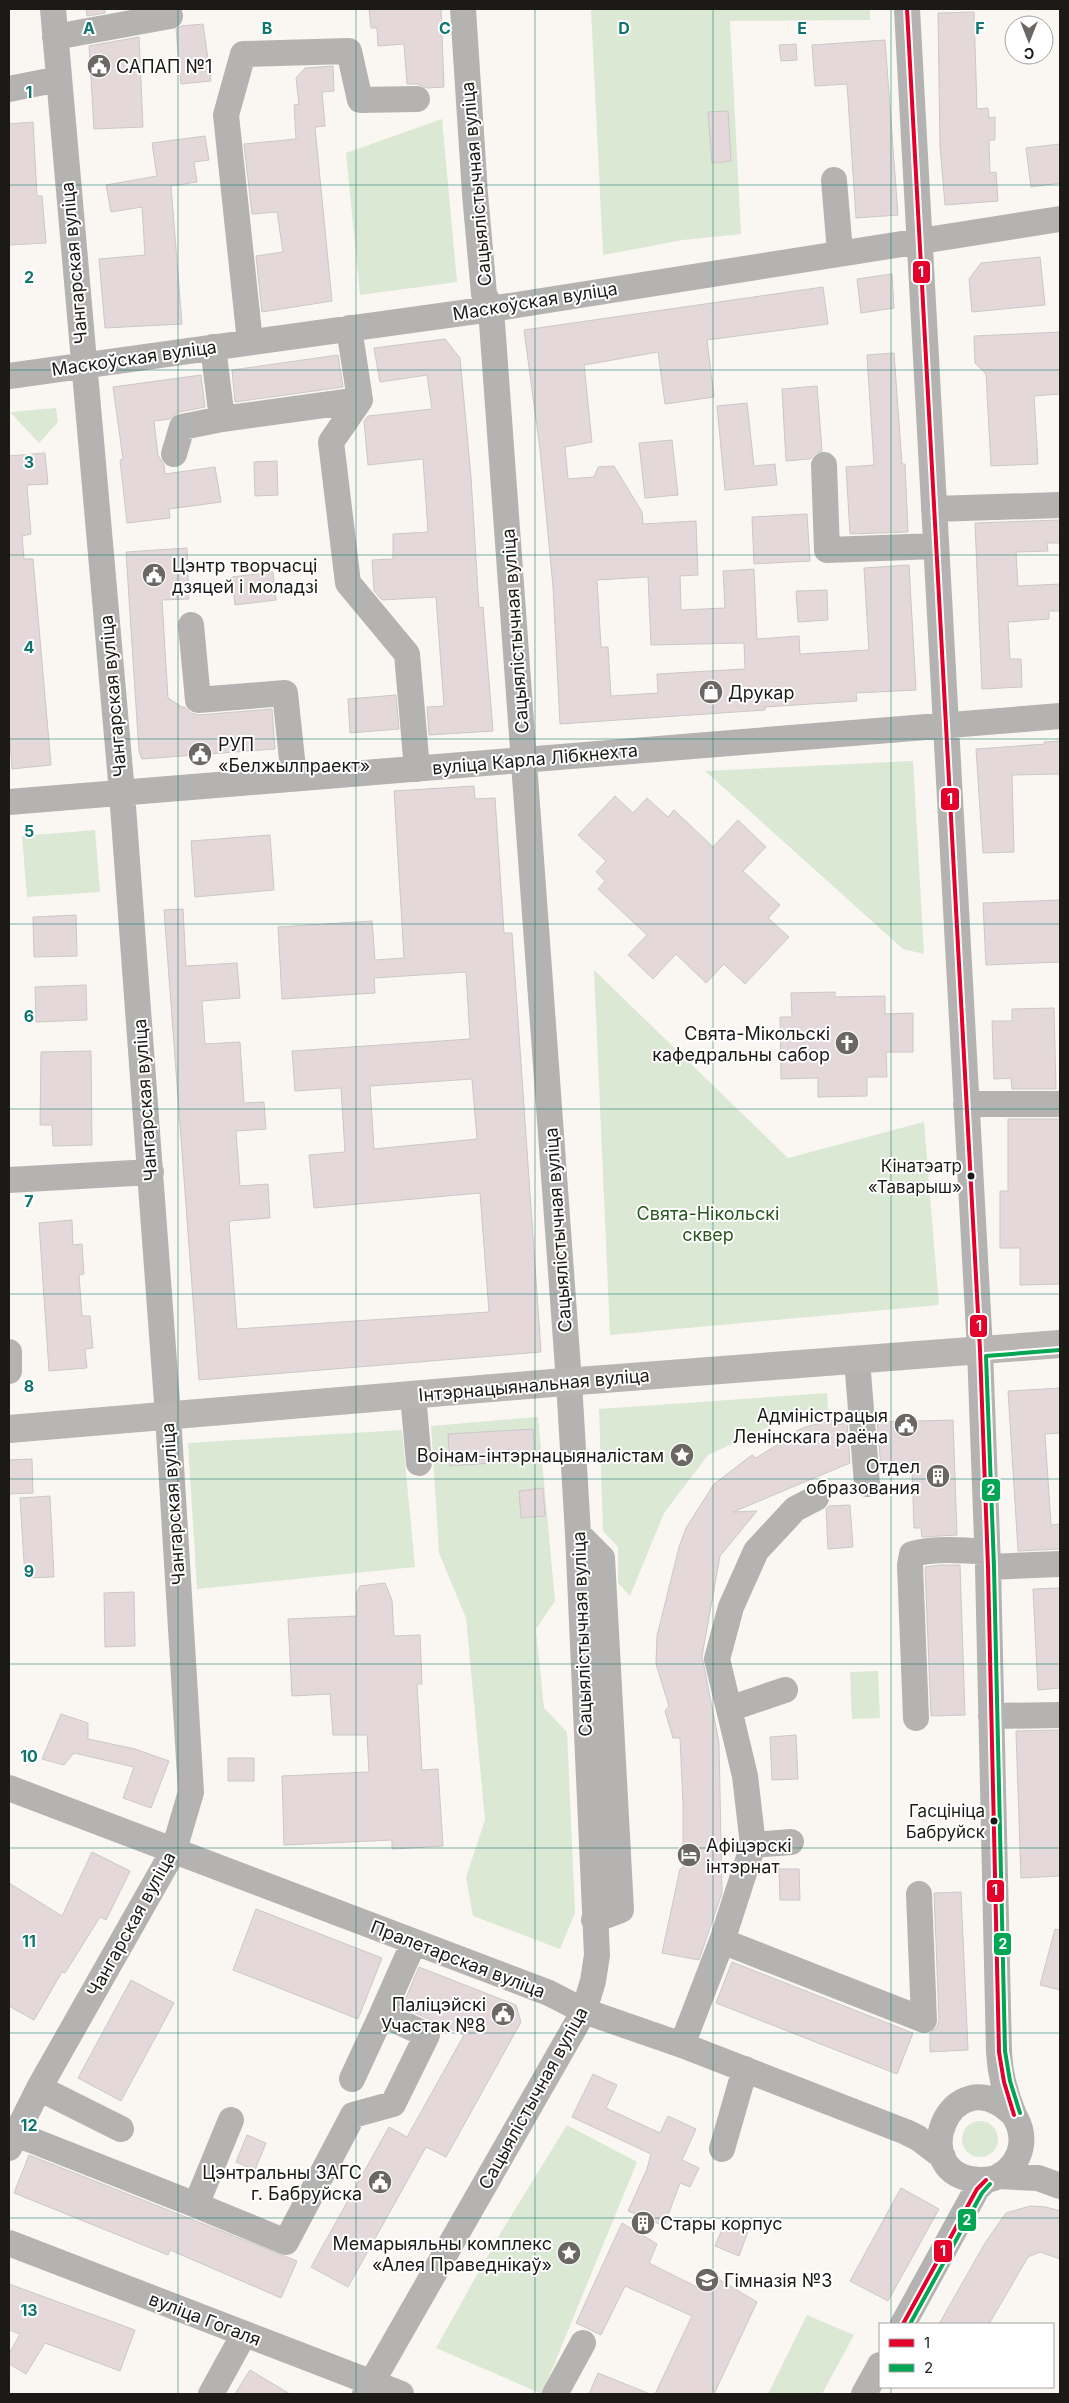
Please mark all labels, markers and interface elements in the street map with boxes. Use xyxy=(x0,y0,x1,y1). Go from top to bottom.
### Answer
north arrow xyxy=(1004,15,1054,65)
text: A xyxy=(83,18,95,38)
text: B xyxy=(262,18,272,38)
text: C xyxy=(439,18,451,38)
text: D xyxy=(618,18,630,38)
text: E xyxy=(797,18,807,38)
text: F xyxy=(975,18,985,38)
text: С xyxy=(1024,45,1034,62)
public building icon: САПАП №1 xyxy=(86,53,112,79)
place label: САПАП №1 xyxy=(116,56,212,77)
street label: Сацыялістычная вуліца xyxy=(457,81,495,287)
text: 1 xyxy=(26,82,32,102)
street label: Чангарская вуліца xyxy=(56,181,92,345)
line badge: 1 xyxy=(912,260,931,284)
text: 1 xyxy=(918,263,924,280)
text: 2 xyxy=(24,267,34,287)
street label: Маскоўская вуліца xyxy=(451,278,619,324)
street label: Маскоўская вуліца xyxy=(50,336,218,380)
text: 3 xyxy=(24,452,34,472)
street label: Сацыялістычная вуліца xyxy=(497,528,533,734)
place label: Цэнтр творчасці дзяцей і моладзі xyxy=(172,555,318,597)
public building icon: Цэнтр творчасці дзяцей і моладзі xyxy=(141,562,167,588)
street label: Чангарская вуліца xyxy=(95,614,131,778)
text: 4 xyxy=(24,637,35,657)
shop icon: Друкар xyxy=(698,679,724,705)
place label: Друкар xyxy=(728,682,794,703)
place label: РУП «Белжылпраект» xyxy=(218,734,370,776)
street label: вуліца Карла Лібкнехта xyxy=(431,740,639,778)
public building icon: РУП «Белжылпраект» xyxy=(187,741,213,767)
line badge: 1 xyxy=(940,787,960,811)
text: 1 xyxy=(947,790,953,807)
text: 5 xyxy=(24,821,34,841)
text: 6 xyxy=(24,1006,34,1026)
street label: Чангарская вуліца xyxy=(129,1018,161,1182)
place label: Свята-Мікольскі кафедральны сабор xyxy=(652,1023,830,1065)
church icon: Свята-Мікольскі кафедральны сабор xyxy=(834,1030,860,1056)
street label: Сацыялістычная вуліца xyxy=(540,1127,576,1333)
place label: Кінатэатр «Таварыш» xyxy=(868,1156,962,1197)
marker: Кінатэатр «Таварыш» xyxy=(966,1171,976,1181)
text: 7 xyxy=(24,1191,34,1211)
park label: Свята-Нікольскі сквер xyxy=(637,1203,779,1245)
line badge: 1 xyxy=(969,1314,988,1338)
text: 1 xyxy=(976,1317,982,1334)
street label: Інтэрнацыянальная вуліца xyxy=(418,1364,650,1406)
text: 8 xyxy=(24,1376,34,1396)
place label: Адміністрацыя Ленінскага раёна xyxy=(733,1405,888,1447)
public building icon: Адміністрацыя Ленінскага раёна xyxy=(893,1412,919,1438)
street label: Чангарская вуліца xyxy=(157,1422,189,1586)
place icon: Воінам-інтэрнацыяналістам xyxy=(669,1442,695,1468)
place label: Воінам-інтэрнацыяналістам xyxy=(417,1445,664,1466)
place label: Отдел образования xyxy=(806,1456,920,1498)
building icon: Отдел образования xyxy=(925,1463,951,1489)
line badge: 2 xyxy=(981,1478,1001,1502)
text: 2 xyxy=(987,1481,996,1498)
street label: Сацыялістычная вуліца xyxy=(568,1531,596,1737)
text: 9 xyxy=(24,1561,34,1581)
text: 10 xyxy=(20,1746,38,1766)
place label: Гасцініца Бабруйск xyxy=(906,1801,985,1842)
marker: Гасцініца Бабруйск xyxy=(989,1816,999,1826)
place label: Афіцэрскі інтэрнат xyxy=(706,1835,792,1877)
hotel icon: Афіцэрскі інтэрнат xyxy=(676,1842,702,1868)
street label: Чангарская вуліца xyxy=(82,1848,180,2000)
line badge: 1 xyxy=(986,1879,1005,1903)
text: 1 xyxy=(992,1881,998,1898)
street label: Пралетарская вуліца xyxy=(368,1916,548,2002)
text: 11 xyxy=(22,1931,36,1951)
line badge: 2 xyxy=(993,1932,1012,1956)
text: 2 xyxy=(999,1935,1008,1952)
place label: Паліцэйскі Участак №8 xyxy=(381,1994,486,2036)
public building icon: Паліцэйскі Участак №8 xyxy=(490,2001,516,2027)
street label: Сацыялістычная вуліца xyxy=(474,2003,592,2193)
text: 12 xyxy=(21,2115,37,2135)
place label: Цэнтральны ЗАГС г. Бабруйска xyxy=(202,2162,362,2204)
public building icon: Цэнтральны ЗАГС г. Бабруйска xyxy=(367,2169,393,2195)
line badge: 2 xyxy=(957,2208,977,2232)
building icon: Стары корпус xyxy=(630,2210,656,2236)
text: 2 xyxy=(963,2211,972,2228)
place label: Стары корпус xyxy=(660,2213,783,2234)
place label: Мемарыяльны комплекс «Алея Праведнікаў» xyxy=(333,2233,552,2275)
line badge: 1 xyxy=(933,2239,953,2263)
place icon: Мемарыяльны комплекс «Алея Праведнікаў» xyxy=(556,2240,582,2266)
text: 1 xyxy=(940,2242,946,2259)
school or university icon: Гімназія №3 xyxy=(694,2267,720,2293)
place label: Гімназія №3 xyxy=(724,2270,832,2291)
street label: вуліца Гогаля xyxy=(146,2288,264,2350)
text: 13 xyxy=(20,2300,38,2320)
legend xyxy=(879,2323,1054,2388)
text: 1 xyxy=(924,2333,930,2352)
text: 2 xyxy=(924,2358,933,2377)

